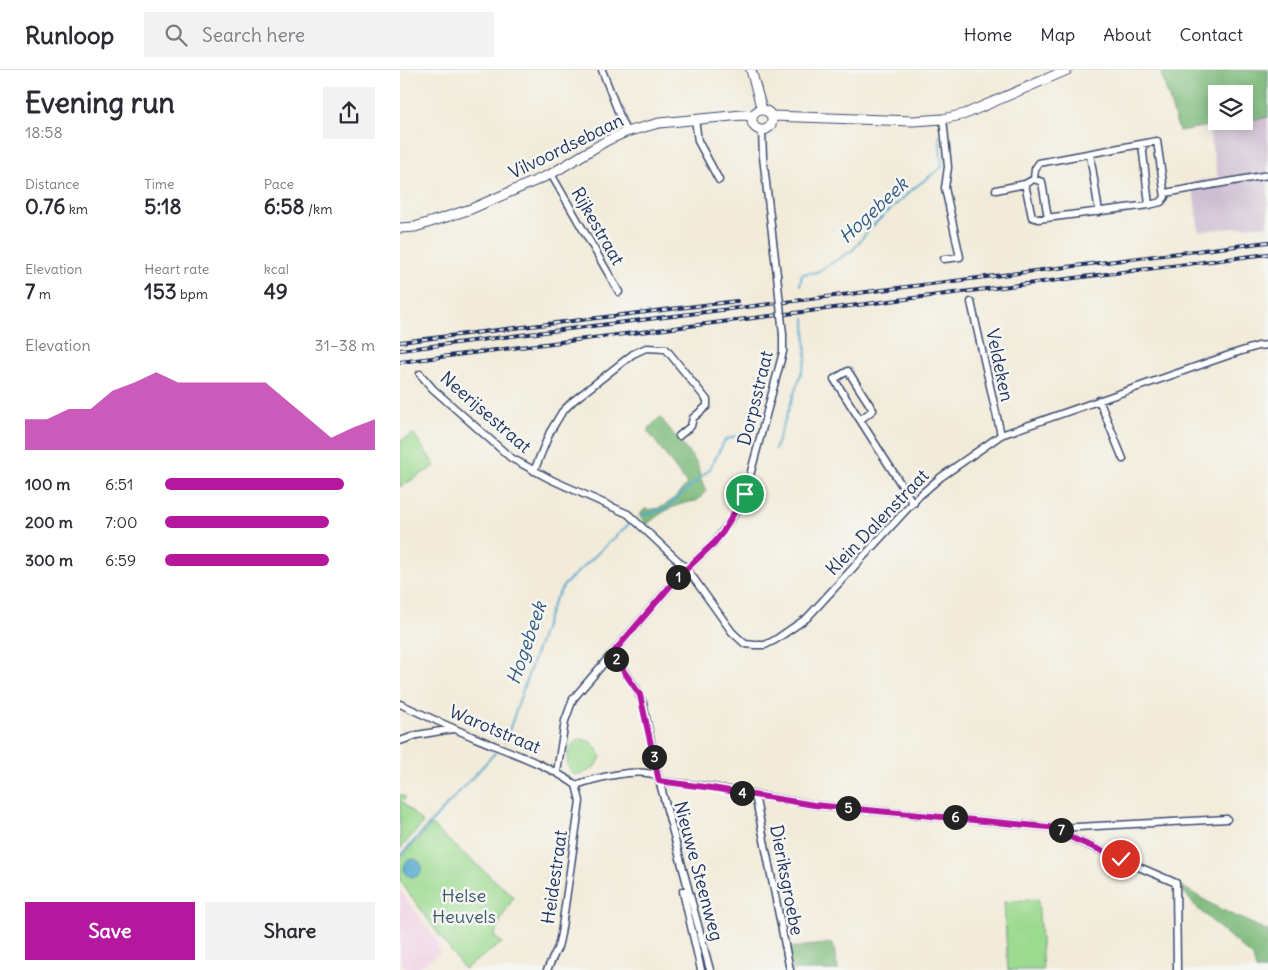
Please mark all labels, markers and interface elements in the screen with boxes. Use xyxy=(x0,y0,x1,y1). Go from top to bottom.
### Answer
search box xyxy=(144,12,494,57)
text: Runloop xyxy=(25,20,114,50)
icon: search xyxy=(162,21,190,49)
text: Search here xyxy=(202,23,305,47)
text: Home xyxy=(964,23,1012,46)
text: Map xyxy=(1040,23,1075,46)
text: About xyxy=(1103,23,1151,46)
text: Contact xyxy=(1179,23,1243,46)
text: Evening run xyxy=(25,85,175,121)
map controls xyxy=(1208,85,1253,130)
button: layers xyxy=(1208,85,1253,130)
button: share xyxy=(323,87,375,139)
street label: Vilvoordsebaan xyxy=(505,108,627,184)
text: 18:58 xyxy=(25,122,63,142)
water label: Hogebeek xyxy=(833,171,914,248)
text: Distance xyxy=(25,175,80,193)
text: Time xyxy=(144,175,175,193)
text: Pace xyxy=(264,175,294,193)
street label: Rijkestraat xyxy=(566,183,630,269)
text: 0.76 xyxy=(25,193,65,220)
text: 5:18 xyxy=(144,193,182,220)
text: 6:58 xyxy=(264,193,305,220)
text: km xyxy=(65,200,88,218)
text: /km xyxy=(305,200,333,218)
text: Elevation xyxy=(25,260,82,278)
text: Heart rate xyxy=(144,260,209,278)
text: kcal xyxy=(264,260,289,278)
text: 7 xyxy=(25,278,35,305)
text: 153 xyxy=(144,278,177,305)
text: 49 xyxy=(264,278,288,305)
text: m xyxy=(35,285,51,303)
text: bpm xyxy=(177,285,208,303)
street label: Veldeken xyxy=(981,327,1019,403)
text: Elevation xyxy=(25,335,91,355)
text: 31–38 m xyxy=(315,335,375,355)
street label: Dorpsstraat xyxy=(732,348,778,448)
street label: Neerijsestraat xyxy=(436,366,536,458)
street label: Klein Dalenstraat xyxy=(821,464,933,580)
pin xyxy=(724,473,766,515)
text: 100 m xyxy=(25,474,70,494)
text: 6:51 xyxy=(105,474,133,494)
icon: arrive xyxy=(731,480,759,508)
text: 200 m xyxy=(25,512,73,532)
text: 7:00 xyxy=(105,512,138,532)
text: 300 m xyxy=(25,550,73,570)
text: 6:59 xyxy=(105,550,136,570)
pin: 1 xyxy=(666,564,690,590)
text: 1 xyxy=(676,568,681,586)
water label: Hogebeek xyxy=(501,597,552,687)
pin: 2 xyxy=(604,646,628,672)
text: 2 xyxy=(613,650,620,668)
street label: Warotstraat xyxy=(446,699,544,759)
pin: 3 xyxy=(642,744,666,770)
text: 3 xyxy=(651,748,658,766)
pin: 4 xyxy=(730,780,754,806)
text: 4 xyxy=(738,784,747,802)
pin: 5 xyxy=(836,796,860,820)
street label: Nieuwe Steenweg xyxy=(669,799,729,943)
text: 5 xyxy=(844,799,853,817)
pin: 6 xyxy=(942,804,968,830)
text: 6 xyxy=(951,808,960,826)
pin: 7 xyxy=(1048,818,1074,842)
text: 7 xyxy=(1058,821,1065,839)
street label: Dieriksgroebe xyxy=(765,823,809,937)
street label: Heidestraat xyxy=(536,829,572,925)
pin xyxy=(1100,838,1142,880)
icon: check xyxy=(1107,845,1135,873)
park label: Helse Heuvels xyxy=(432,884,496,928)
button: Save xyxy=(25,902,195,960)
button: Share xyxy=(205,902,375,960)

